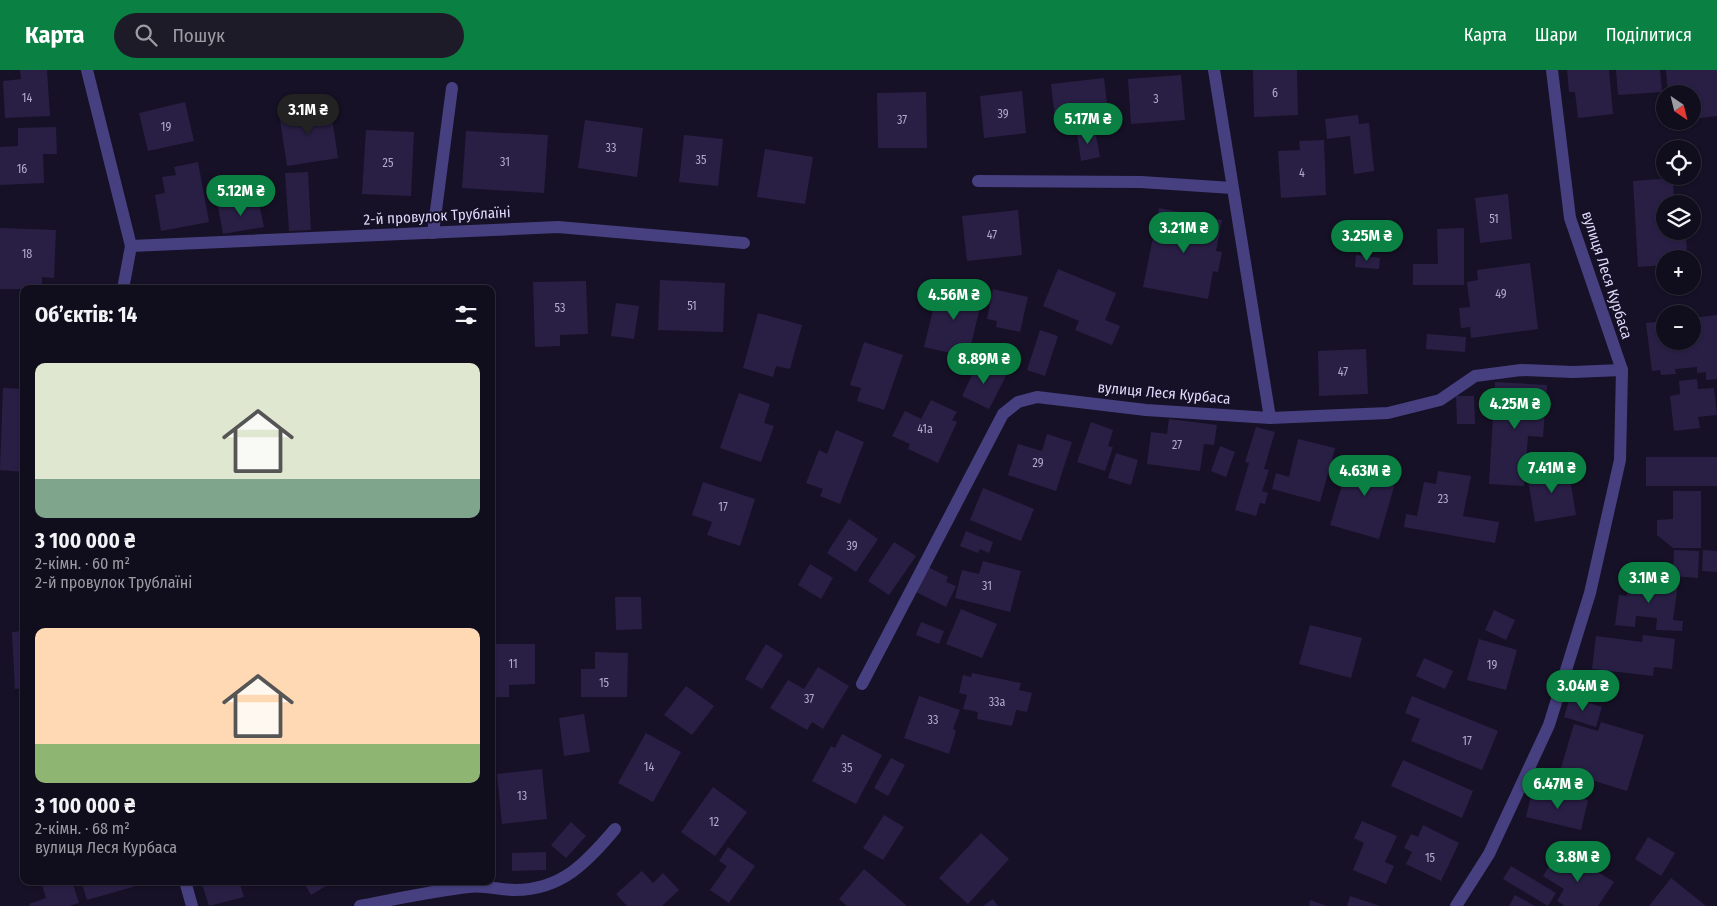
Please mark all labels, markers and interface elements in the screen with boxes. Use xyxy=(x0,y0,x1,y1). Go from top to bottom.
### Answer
search box xyxy=(114,13,464,58)
text: Карта xyxy=(25,21,84,49)
icon: search xyxy=(132,21,160,49)
text: Пошук xyxy=(172,24,225,47)
text: Карта xyxy=(1464,24,1507,46)
text: Шари xyxy=(1535,24,1578,46)
text: Поділитися xyxy=(1606,24,1692,46)
north arrow xyxy=(1656,85,1701,130)
map controls xyxy=(1656,85,1701,350)
house number: 6 xyxy=(1272,86,1278,100)
house number: 14 xyxy=(22,91,32,105)
house number: 3 xyxy=(1153,92,1159,106)
pin: 3.1M ₴ xyxy=(267,93,349,136)
text: 3.1M ₴ xyxy=(288,100,328,119)
pin: 5.17M ₴ xyxy=(1042,102,1134,145)
house number: 39 xyxy=(997,107,1009,121)
text: 5.17M ₴ xyxy=(1065,109,1111,128)
house number: 37 xyxy=(897,113,907,127)
house number: 19 xyxy=(161,120,171,134)
button: locate xyxy=(1656,140,1701,185)
house number: 33 xyxy=(606,141,616,155)
house number: 35 xyxy=(696,153,707,167)
house number: 31 xyxy=(500,155,510,169)
house number: 25 xyxy=(383,156,394,170)
house number: 16 xyxy=(17,162,27,176)
house number: 4 xyxy=(1299,166,1305,180)
pin: 5.12M ₴ xyxy=(195,174,287,217)
text: 5.12M ₴ xyxy=(217,181,265,200)
button: layers xyxy=(1656,195,1701,240)
street label: 2-й провулок Трублаїні xyxy=(363,203,511,229)
street label: вулиця Леся Курбаса xyxy=(1578,209,1636,341)
pin: 3.21M ₴ xyxy=(1138,212,1230,254)
house number: 51 xyxy=(1489,212,1499,226)
text: 3.21M ₴ xyxy=(1160,218,1208,237)
pin: 3.25M ₴ xyxy=(1321,220,1413,262)
text: 3.25M ₴ xyxy=(1342,226,1392,245)
house number: 47 xyxy=(987,228,997,242)
house number: 18 xyxy=(22,247,32,261)
button: + xyxy=(1656,250,1701,295)
pin: 4.56M ₴ xyxy=(908,278,1000,321)
text: 4.56M ₴ xyxy=(928,285,980,304)
house number: 49 xyxy=(1495,287,1507,301)
house number: 51 xyxy=(687,299,697,313)
icon: filters xyxy=(452,301,480,329)
house number: 53 xyxy=(555,301,565,315)
text: Об’єктів: 14 xyxy=(35,302,137,328)
button: − xyxy=(1656,305,1701,350)
pin: 8.89M ₴ xyxy=(938,342,1030,385)
text: 8.89M ₴ xyxy=(958,349,1010,368)
house number: 47 xyxy=(1338,365,1348,379)
street label: вулиця Леся Курбаса xyxy=(1097,378,1231,408)
pin: 4.25M ₴ xyxy=(1469,388,1561,430)
text: 4.25M ₴ xyxy=(1490,394,1540,413)
icon: home xyxy=(213,396,303,486)
house number: 41а xyxy=(917,422,933,436)
house number: 27 xyxy=(1172,438,1182,452)
pin: 7.41M ₴ xyxy=(1506,452,1598,494)
pin: 4.63M ₴ xyxy=(1319,454,1411,497)
house number: 29 xyxy=(1032,456,1044,470)
text: 7.41M ₴ xyxy=(1528,458,1576,477)
text: 4.63M ₴ xyxy=(1340,461,1390,480)
house number: 23 xyxy=(1438,492,1448,506)
house number: 17 xyxy=(718,500,728,514)
text: 3 100 000 ₴ xyxy=(35,528,135,554)
house number: 39 xyxy=(846,539,858,553)
text: 2-кімн. · 60 m² xyxy=(35,554,130,573)
pin: 3.1M ₴ xyxy=(1608,562,1690,604)
text: 3.1M ₴ xyxy=(1629,568,1669,587)
text: 2-й провулок Трублаїні xyxy=(35,573,192,592)
house number: 31 xyxy=(982,579,992,593)
house number: 11 xyxy=(508,657,518,671)
house number: 19 xyxy=(1487,658,1497,672)
icon: home xyxy=(213,661,303,751)
pin: 3.04M ₴ xyxy=(1537,670,1629,712)
house number: 15 xyxy=(599,676,610,690)
text: 3.04M ₴ xyxy=(1557,676,1609,695)
house number: 37 xyxy=(804,692,814,706)
house number: 33а xyxy=(989,695,1005,709)
house number: 33 xyxy=(928,713,938,727)
house number: 17 xyxy=(1462,734,1472,748)
house number: 14 xyxy=(644,760,654,774)
house number: 35 xyxy=(842,761,853,775)
pin: 6.47M ₴ xyxy=(1512,768,1604,810)
text: 6.47M ₴ xyxy=(1533,774,1583,793)
house number: 13 xyxy=(517,789,527,803)
text: 3 100 000 ₴ xyxy=(35,793,135,819)
house number: 12 xyxy=(709,815,719,829)
text: 2-кімн. · 68 m² xyxy=(35,819,130,838)
text: вулиця Леся Курбаса xyxy=(35,838,177,857)
pin: 3.8M ₴ xyxy=(1537,840,1619,883)
text: 3.8M ₴ xyxy=(1557,847,1600,866)
house number: 15 xyxy=(1425,851,1436,865)

